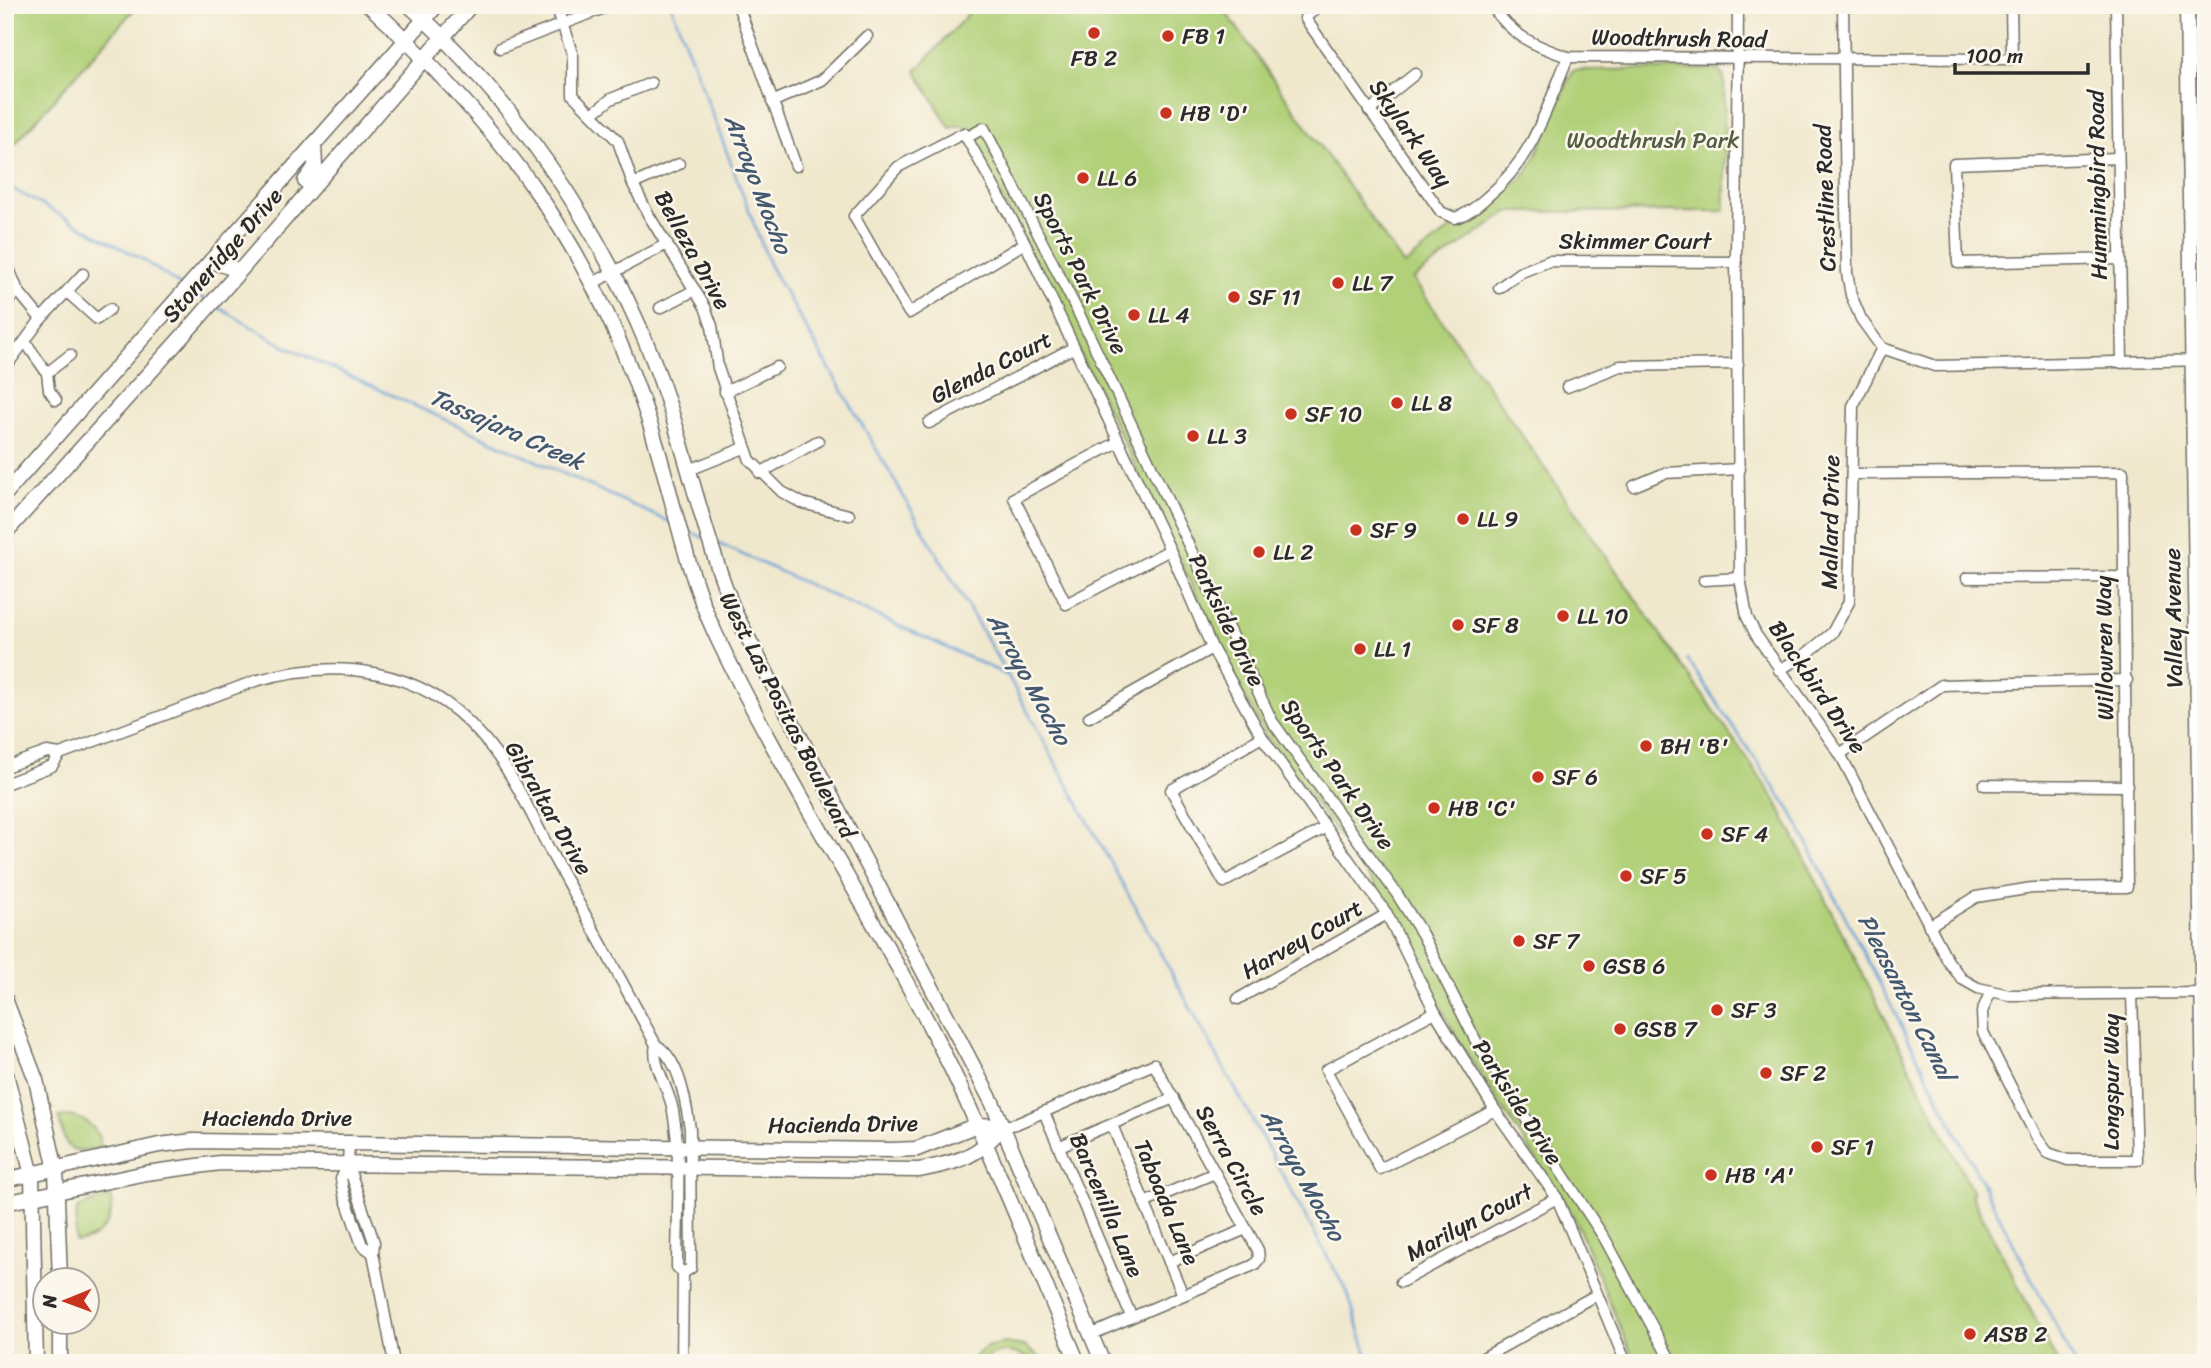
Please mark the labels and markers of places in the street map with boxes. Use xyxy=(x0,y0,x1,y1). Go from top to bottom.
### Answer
place label: FB 1 xyxy=(1182,16,1225,57)
marker: FB 2 xyxy=(1086,25,1102,41)
marker: FB 1 xyxy=(1160,28,1176,44)
place label: FB 2 xyxy=(1071,38,1117,79)
place label: HB 'D' xyxy=(1180,93,1248,134)
marker: HB 'D' xyxy=(1158,105,1174,121)
place label: LL 6 xyxy=(1097,158,1137,199)
marker: LL 6 xyxy=(1075,170,1091,186)
place label: LL 7 xyxy=(1352,263,1394,304)
marker: LL 7 xyxy=(1330,275,1346,291)
place label: SF 11 xyxy=(1248,277,1301,318)
marker: SF 11 xyxy=(1226,289,1242,305)
place label: LL 4 xyxy=(1148,295,1190,336)
marker: LL 4 xyxy=(1126,307,1142,323)
place label: LL 8 xyxy=(1411,383,1452,424)
place label: SF 10 xyxy=(1305,394,1362,435)
marker: LL 8 xyxy=(1389,395,1405,411)
marker: SF 10 xyxy=(1283,406,1299,422)
place label: LL 3 xyxy=(1207,416,1247,457)
marker: LL 3 xyxy=(1185,428,1201,444)
place label: LL 9 xyxy=(1477,499,1518,540)
place label: SF 9 xyxy=(1370,510,1417,551)
marker: LL 9 xyxy=(1455,511,1471,527)
marker: SF 9 xyxy=(1348,522,1364,538)
place label: LL 2 xyxy=(1273,532,1314,573)
marker: LL 2 xyxy=(1251,544,1267,560)
place label: LL 10 xyxy=(1577,596,1629,637)
place label: SF 8 xyxy=(1472,605,1519,646)
marker: LL 10 xyxy=(1555,608,1571,624)
marker: SF 8 xyxy=(1450,617,1466,633)
place label: LL 1 xyxy=(1374,629,1411,670)
marker: LL 1 xyxy=(1352,641,1368,657)
place label: BH 'B' xyxy=(1660,726,1729,767)
marker: BH 'B' xyxy=(1638,738,1654,754)
place label: SF 6 xyxy=(1552,757,1598,798)
marker: SF 6 xyxy=(1530,769,1546,785)
place label: HB 'C' xyxy=(1448,788,1516,829)
marker: HB 'C' xyxy=(1426,800,1442,816)
place label: SF 4 xyxy=(1721,814,1768,855)
marker: SF 4 xyxy=(1699,826,1715,842)
place label: SF 5 xyxy=(1640,856,1687,897)
marker: SF 5 xyxy=(1618,868,1634,884)
place label: SF 7 xyxy=(1533,921,1581,962)
marker: SF 7 xyxy=(1511,933,1527,949)
place label: GSB 6 xyxy=(1603,946,1666,987)
marker: GSB 6 xyxy=(1581,958,1597,974)
place label: SF 3 xyxy=(1731,990,1777,1031)
marker: SF 3 xyxy=(1709,1002,1725,1018)
place label: GSB 7 xyxy=(1634,1009,1698,1050)
marker: GSB 7 xyxy=(1612,1021,1628,1037)
place label: SF 2 xyxy=(1780,1053,1826,1094)
marker: SF 2 xyxy=(1758,1065,1774,1081)
place label: SF 1 xyxy=(1831,1127,1874,1168)
marker: SF 1 xyxy=(1809,1139,1825,1155)
place label: HB 'A' xyxy=(1725,1155,1794,1196)
marker: HB 'A' xyxy=(1703,1167,1719,1183)
place label: ASB 2 xyxy=(1983,1314,2048,1355)
marker: ASB 2 xyxy=(1962,1326,1978,1342)

